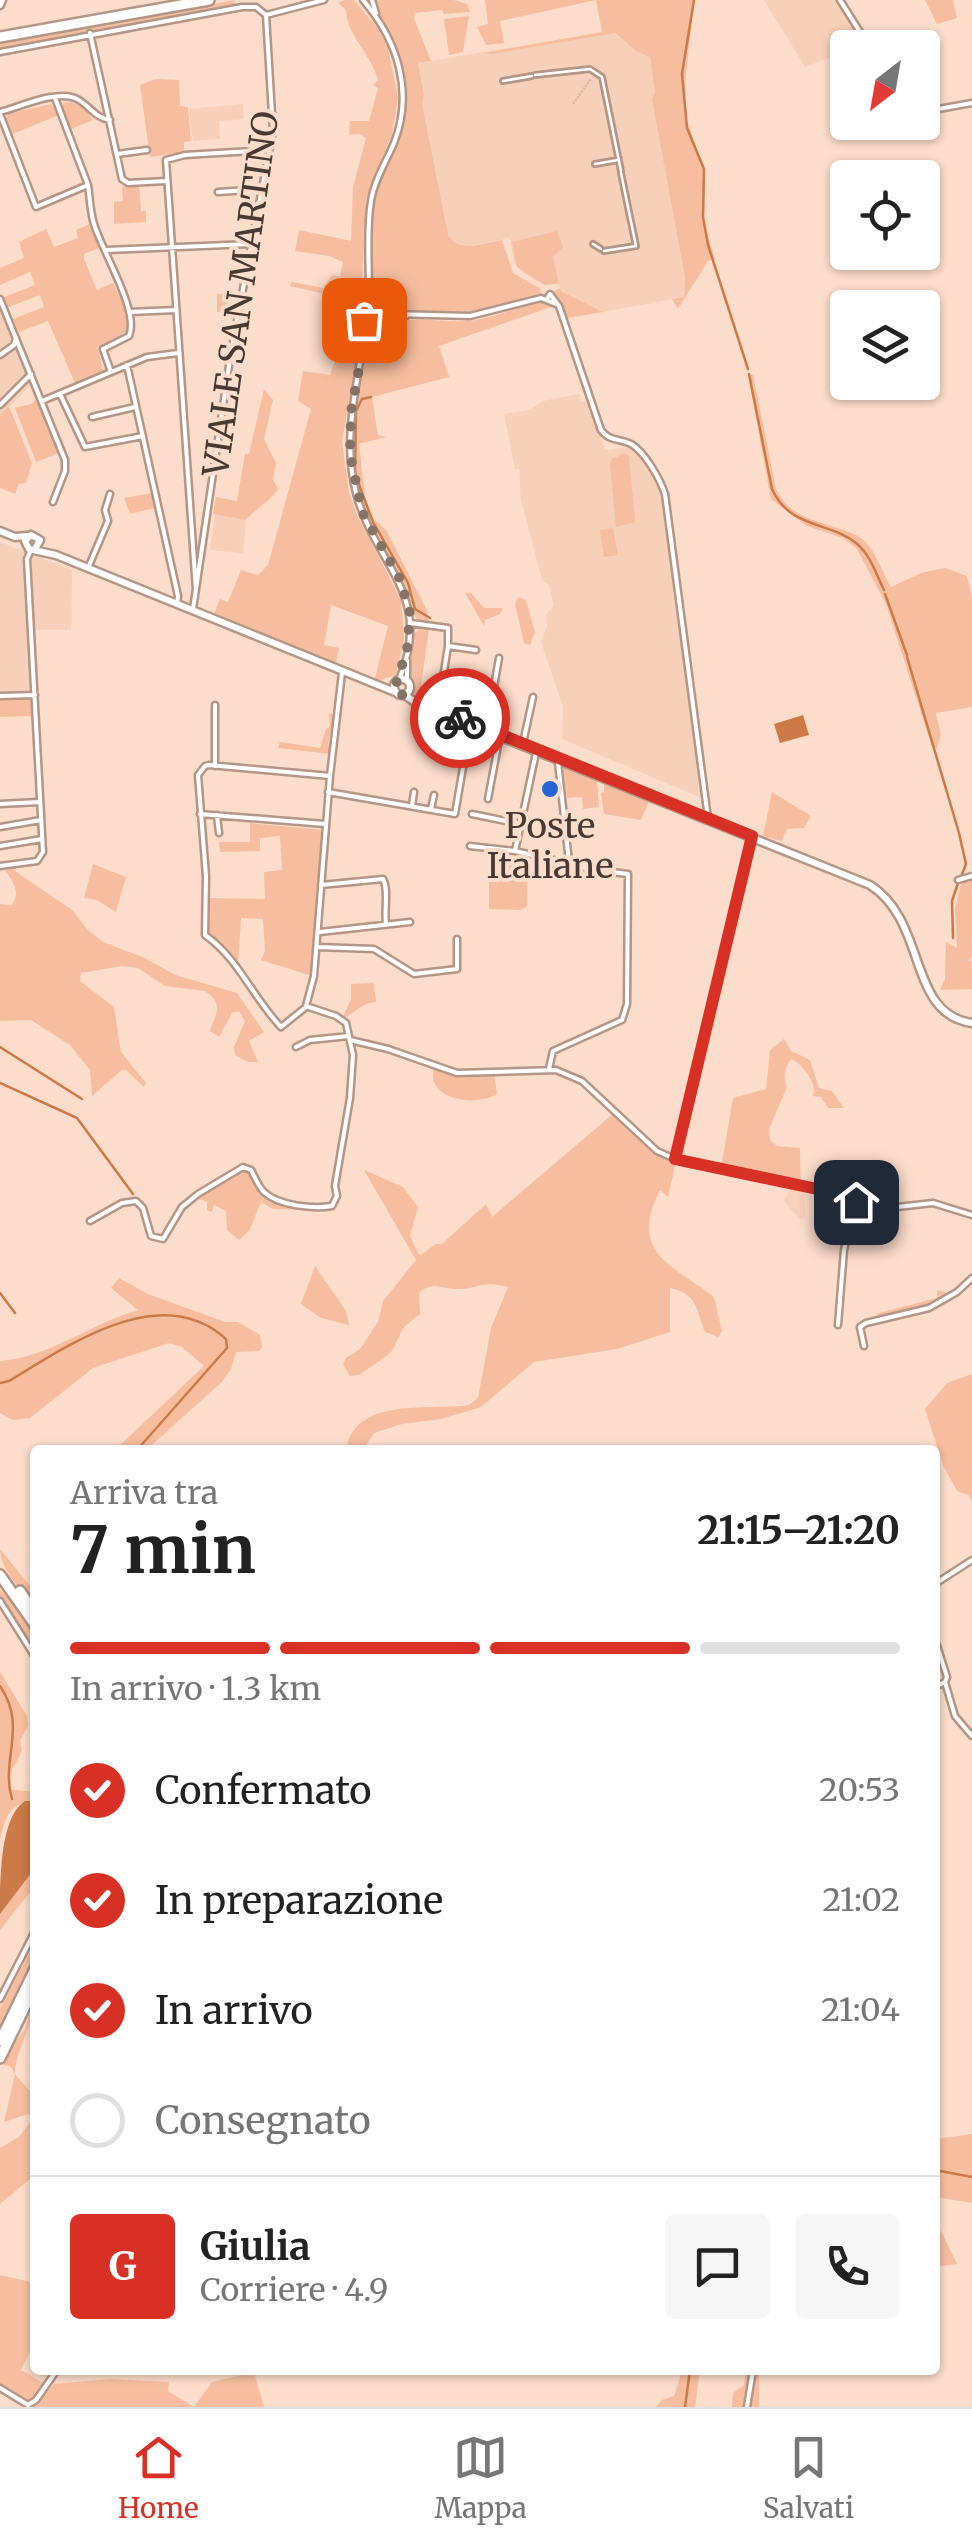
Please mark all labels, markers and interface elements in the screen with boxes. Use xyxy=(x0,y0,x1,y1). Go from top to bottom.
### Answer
north arrow xyxy=(830,30,940,140)
map controls xyxy=(830,30,940,400)
street label: VIALE SAN MARTINO xyxy=(193,109,288,480)
button: locate xyxy=(830,160,940,270)
pin xyxy=(322,278,407,363)
button: layers xyxy=(830,290,940,400)
icon: bag xyxy=(337,293,392,348)
courier xyxy=(410,668,510,768)
icon: bike xyxy=(433,691,488,746)
marker: Poste Italiane xyxy=(539,778,561,800)
place label: Poste Italiane xyxy=(486,804,614,888)
pin xyxy=(814,1160,899,1245)
icon: home xyxy=(829,1175,884,1230)
text: Arriva tra xyxy=(70,1473,218,1513)
text: 21:15–21:20 xyxy=(697,1507,900,1554)
text: 7 min xyxy=(70,1509,256,1591)
text: In arrivo · 1.3 km xyxy=(70,1669,321,1709)
icon: check xyxy=(70,1763,125,1818)
text: Confermato xyxy=(155,1767,372,1814)
text: 20:53 xyxy=(819,1770,900,1810)
icon: check xyxy=(70,1873,125,1928)
text: In preparazione xyxy=(155,1877,443,1924)
text: 21:02 xyxy=(822,1880,900,1920)
icon: check xyxy=(70,1983,125,2038)
text: In arrivo xyxy=(155,1987,313,2034)
text: 21:04 xyxy=(821,1990,900,2030)
text: Consegnato xyxy=(155,2097,371,2144)
button: chat xyxy=(665,2214,770,2319)
button: phone xyxy=(795,2214,900,2319)
text: Giulia xyxy=(200,2223,311,2270)
text: G xyxy=(109,2243,136,2290)
text: Corriere · 4.9 xyxy=(200,2270,388,2310)
tab: Home xyxy=(118,2430,199,2526)
tab: Mappa xyxy=(435,2430,527,2526)
tab: Salvati xyxy=(763,2430,854,2526)

